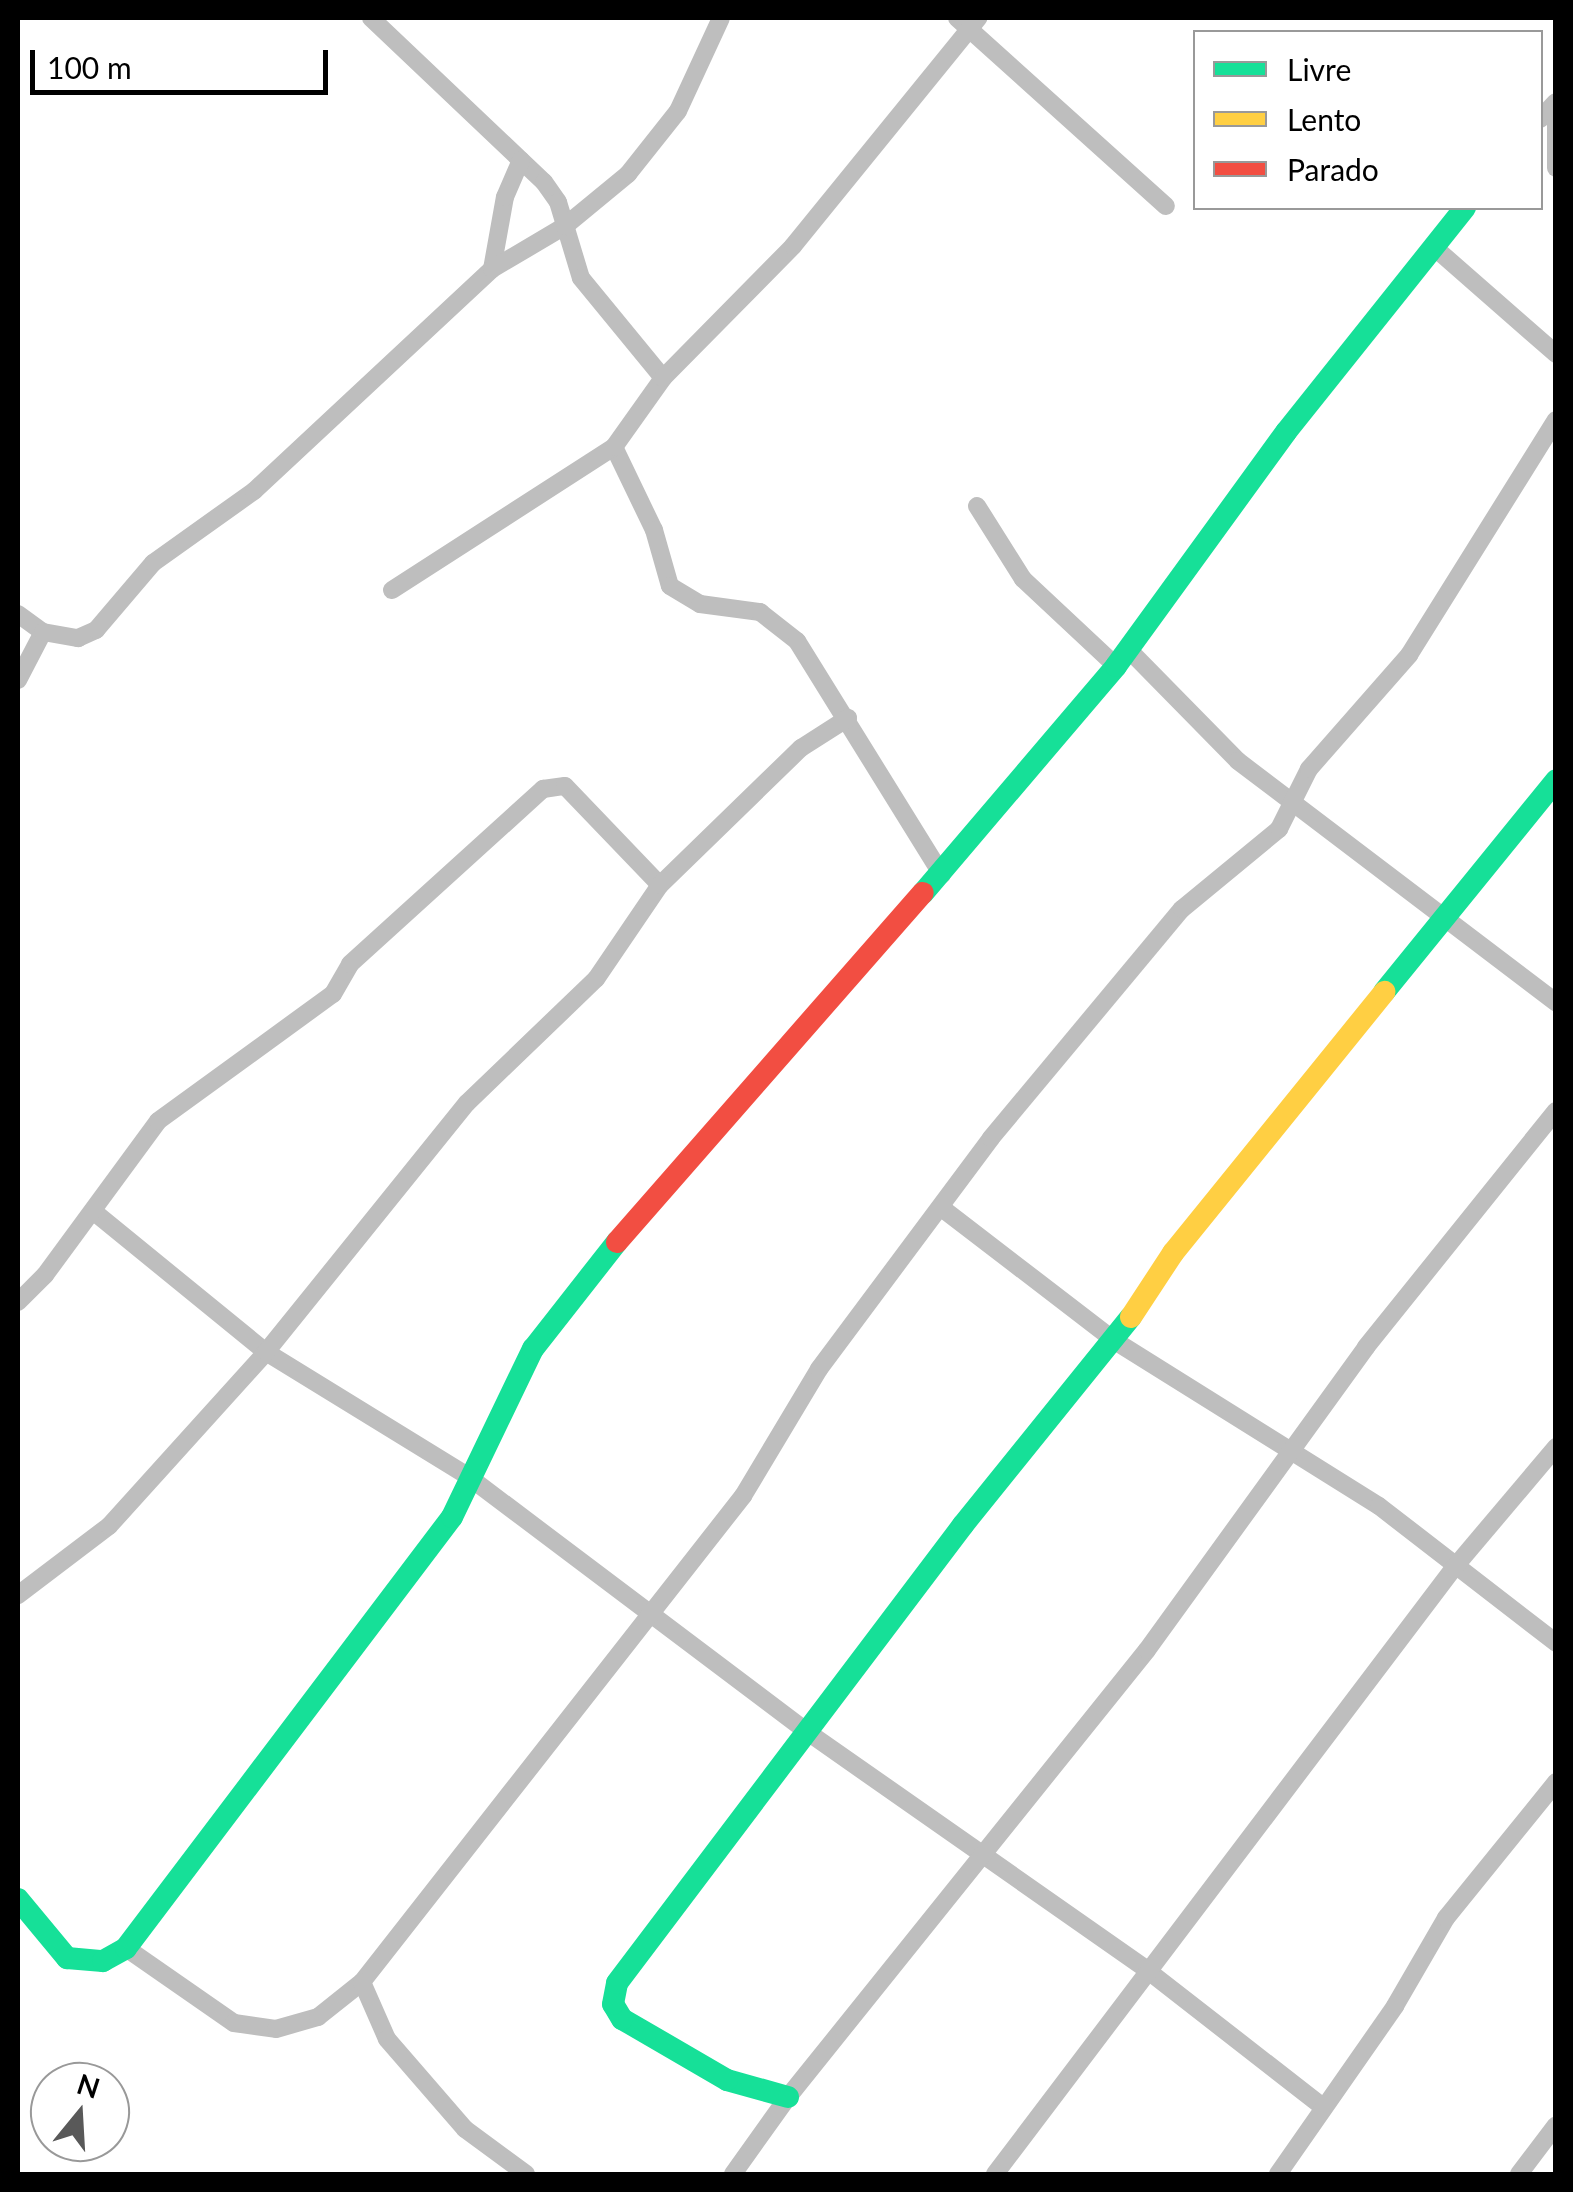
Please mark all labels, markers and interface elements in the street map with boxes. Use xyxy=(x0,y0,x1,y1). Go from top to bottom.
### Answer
scale bar xyxy=(35,30,332,92)
legend xyxy=(1193,30,1543,210)
text: 100 m xyxy=(47,49,132,85)
text: Livre xyxy=(1287,51,1351,87)
text: Lento xyxy=(1287,101,1361,137)
text: Parado xyxy=(1287,151,1379,187)
north arrow xyxy=(30,2062,130,2162)
text: N xyxy=(73,2066,104,2105)

